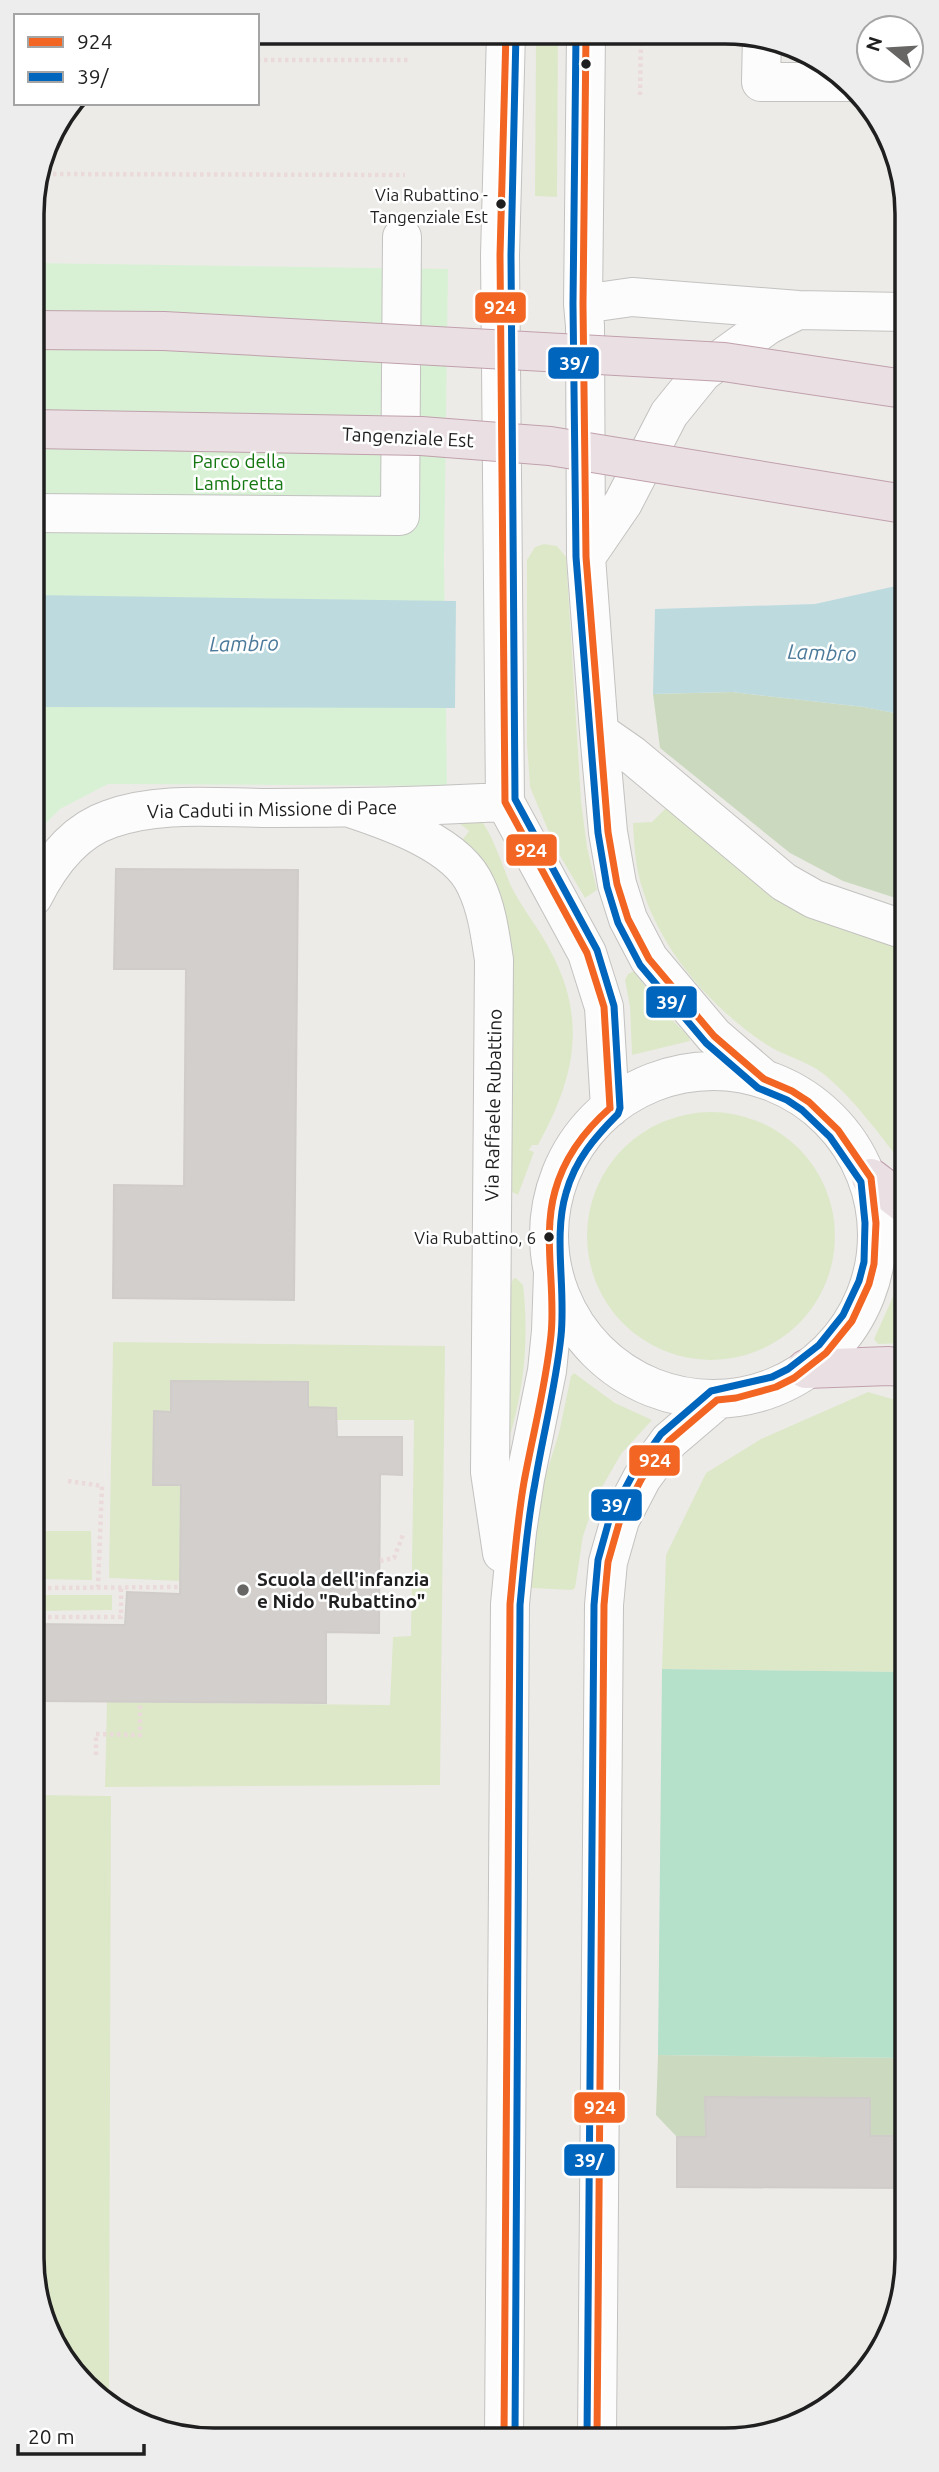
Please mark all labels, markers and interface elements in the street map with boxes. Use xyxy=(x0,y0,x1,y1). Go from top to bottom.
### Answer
legend xyxy=(14,14,259,105)
north arrow xyxy=(855,14,925,84)
text: 924 xyxy=(77,29,113,53)
text: N xyxy=(861,34,886,54)
unlabelled marker xyxy=(579,57,593,71)
text: 39/ xyxy=(77,64,110,88)
place label: Via Rubattino - Tangenziale Est xyxy=(370,185,488,226)
marker: Via Rubattino - Tangenziale Est xyxy=(494,197,508,211)
line badge: 924 xyxy=(474,291,527,324)
text: 924 xyxy=(484,296,516,318)
line badge: 39/ xyxy=(547,346,600,380)
text: 39/ xyxy=(559,352,590,374)
street label: Tangenziale Est xyxy=(342,423,475,451)
park label: Parco della Lambretta xyxy=(192,450,286,494)
water label: Lambro xyxy=(209,630,279,656)
water label: Lambro xyxy=(787,639,857,665)
street label: Via Caduti in Missione di Pace xyxy=(147,796,397,822)
line badge: 924 xyxy=(505,833,558,867)
text: 924 xyxy=(515,839,547,861)
line badge: 39/ xyxy=(645,985,698,1019)
text: 39/ xyxy=(656,991,687,1013)
street label: Via Raffaele Rubattino xyxy=(480,1009,506,1201)
place label: Via Rubattino, 6 xyxy=(414,1228,536,1247)
marker: Via Rubattino, 6 xyxy=(542,1230,556,1244)
line badge: 924 xyxy=(628,1444,681,1477)
text: 924 xyxy=(639,1449,671,1471)
line badge: 39/ xyxy=(590,1488,643,1522)
text: 39/ xyxy=(601,1494,632,1516)
place label: Scuola dell'infanzia e Nido "Rubattino" xyxy=(257,1568,429,1612)
marker: Scuola dell'infanzia e Nido "Rubattino" xyxy=(235,1582,251,1598)
line badge: 924 xyxy=(573,2091,626,2124)
text: 924 xyxy=(584,2096,616,2118)
line badge: 39/ xyxy=(563,2143,616,2177)
text: 39/ xyxy=(574,2149,605,2171)
scale bar xyxy=(18,2412,144,2456)
text: 20 m xyxy=(28,2424,75,2448)

